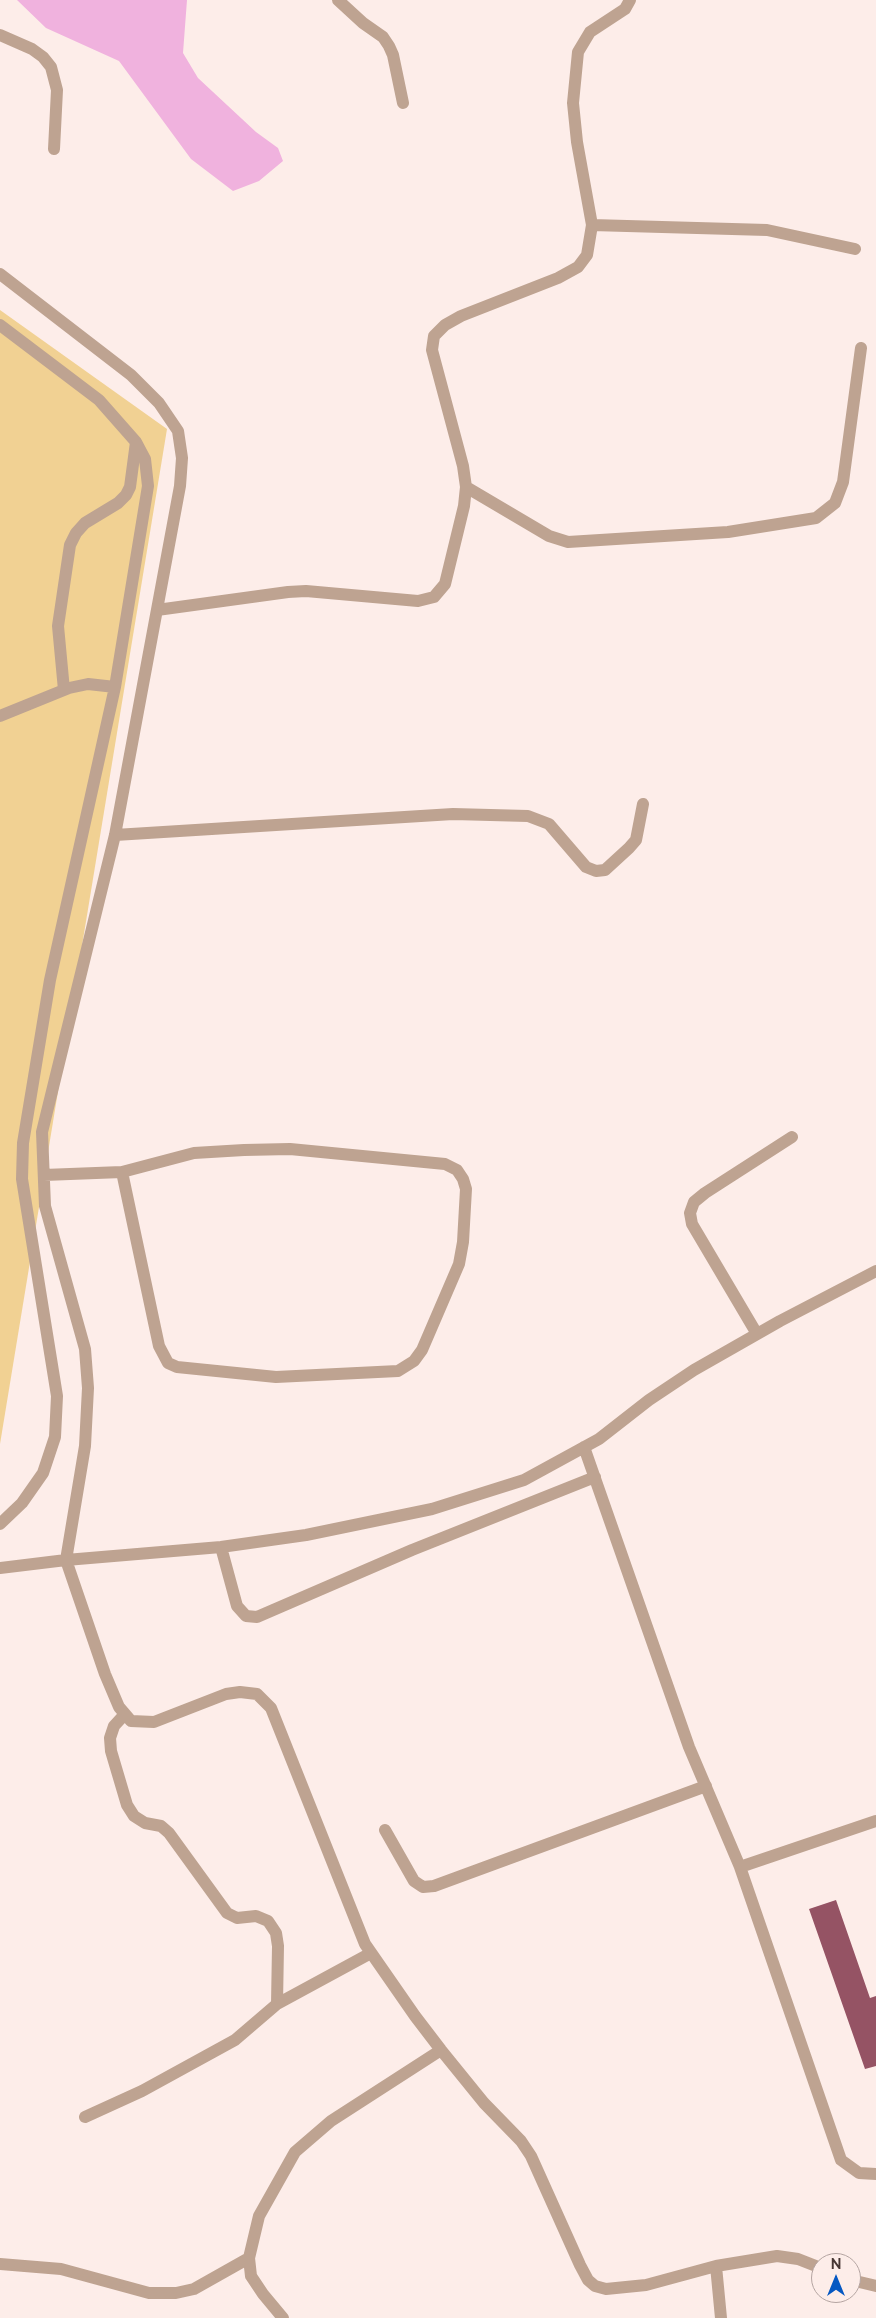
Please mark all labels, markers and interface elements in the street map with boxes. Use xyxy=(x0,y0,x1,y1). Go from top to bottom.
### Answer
north arrow xyxy=(811,2253,861,2303)
text: N xyxy=(831,2256,841,2272)

